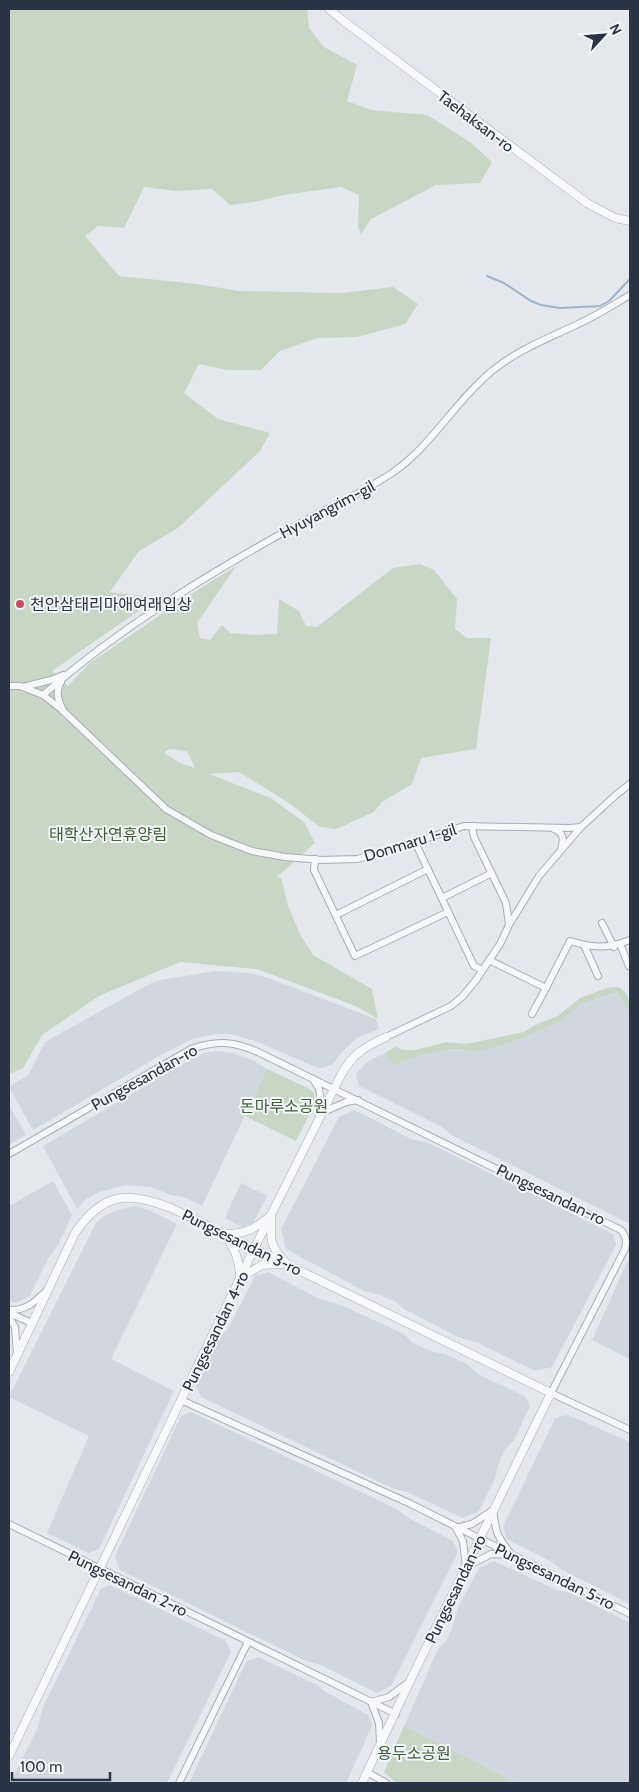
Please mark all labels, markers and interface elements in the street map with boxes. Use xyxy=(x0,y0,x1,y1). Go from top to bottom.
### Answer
north arrow xyxy=(579,10,629,60)
text: N xyxy=(605,21,626,38)
street label: Taehaksan-ro xyxy=(434,87,518,156)
street label: Hyuyangrim-gil xyxy=(276,476,378,542)
place label: 천안삼태리마애여래입상 xyxy=(30,595,192,614)
marker: 천안삼태리마애여래입상 xyxy=(14,598,26,610)
street label: Donmaru 1-gil xyxy=(362,819,459,866)
park label: 태학산자연휴양림 xyxy=(49,825,167,844)
street label: Pungsesandan-ro xyxy=(88,1040,201,1114)
park label: 돈마루소공원 xyxy=(240,1097,328,1116)
street label: Pungsesandan-ro xyxy=(493,1160,608,1229)
street label: Pungsesandan 3-ro xyxy=(179,1205,305,1280)
street label: Pungsesandan 4-ro xyxy=(178,1268,253,1394)
street label: Pungsesandan-ro xyxy=(421,1532,490,1647)
street label: Pungsesandan 5-ro xyxy=(492,1539,618,1614)
street label: Pungsesandan 2-ro xyxy=(65,1546,191,1621)
park label: 용두소공원 xyxy=(377,1744,451,1763)
scale bar xyxy=(12,1750,110,1782)
text: 100 m xyxy=(20,1758,62,1776)

